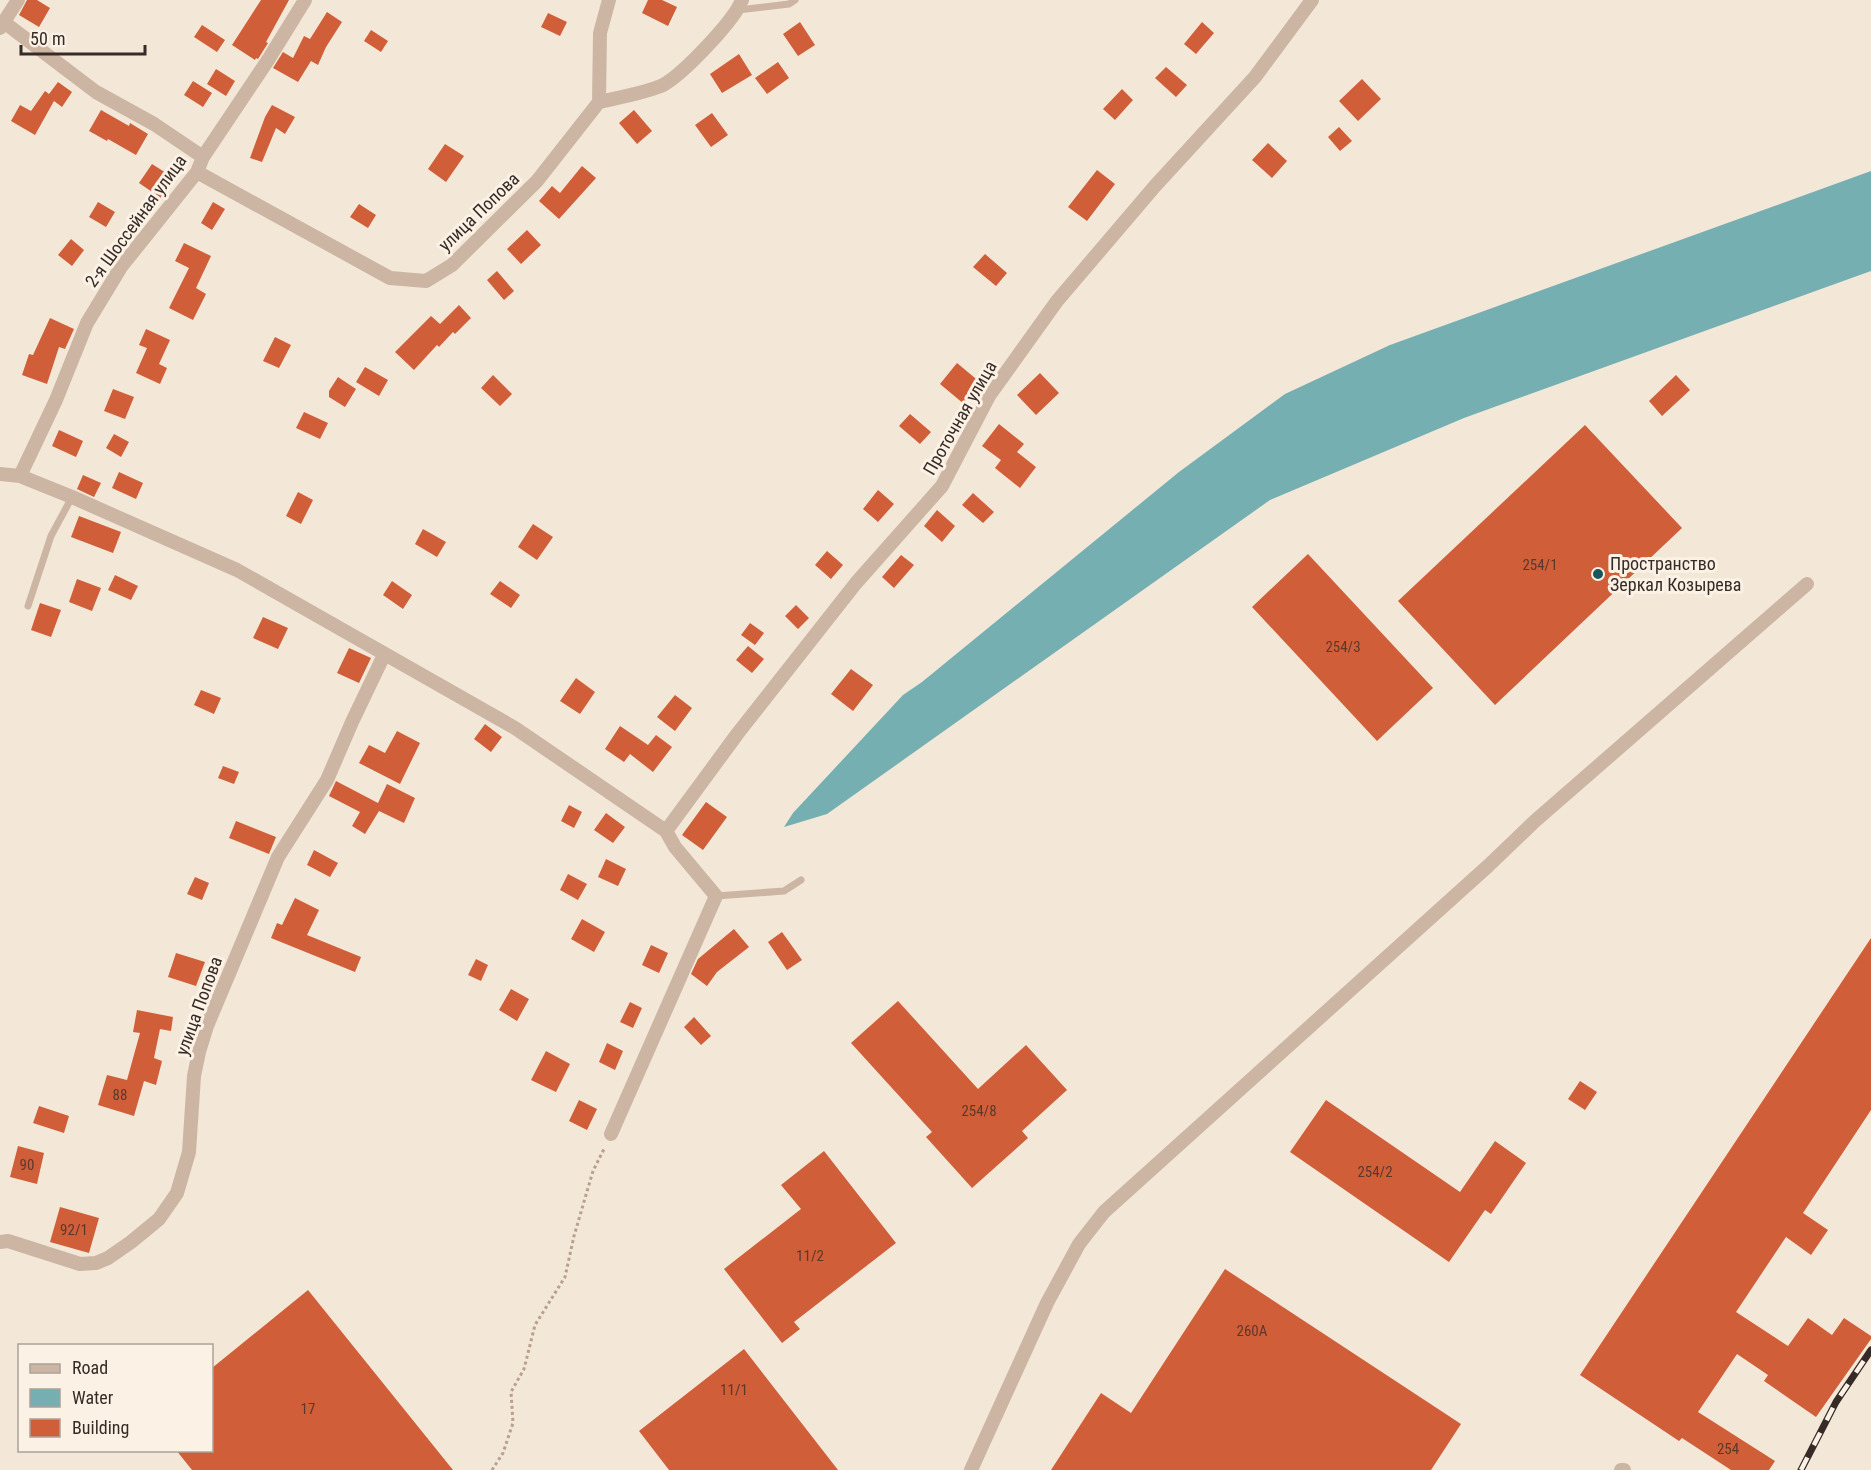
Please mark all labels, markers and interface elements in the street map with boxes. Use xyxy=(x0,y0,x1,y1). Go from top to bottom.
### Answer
scale bar xyxy=(21,18,146,56)
text: 50 m xyxy=(30,28,65,49)
street label: 2-я Шоссейная улица xyxy=(81,151,191,291)
street label: улица Попова xyxy=(434,168,523,255)
street label: Проточная улица xyxy=(918,357,1001,478)
place label: Пространство Зеркал Козырева xyxy=(1610,553,1741,595)
house number: 254/1 xyxy=(1522,556,1558,574)
marker: Пространство Зеркал Козырева xyxy=(1591,567,1605,581)
house number: 254/3 xyxy=(1325,638,1361,656)
street label: улица Попова xyxy=(171,953,226,1058)
house number: 88 xyxy=(113,1086,127,1104)
house number: 254/8 xyxy=(961,1102,997,1120)
house number: 90 xyxy=(20,1156,34,1174)
house number: 254/2 xyxy=(1357,1163,1393,1181)
house number: 92/1 xyxy=(60,1221,88,1239)
house number: 11/2 xyxy=(796,1247,824,1265)
house number: 260А xyxy=(1237,1322,1268,1340)
legend xyxy=(18,1344,213,1452)
text: Road xyxy=(72,1357,108,1378)
house number: 11/1 xyxy=(720,1381,748,1399)
text: Water xyxy=(72,1387,114,1408)
house number: 17 xyxy=(301,1400,315,1418)
text: Building xyxy=(72,1417,129,1438)
house number: 254 xyxy=(1717,1440,1739,1458)

